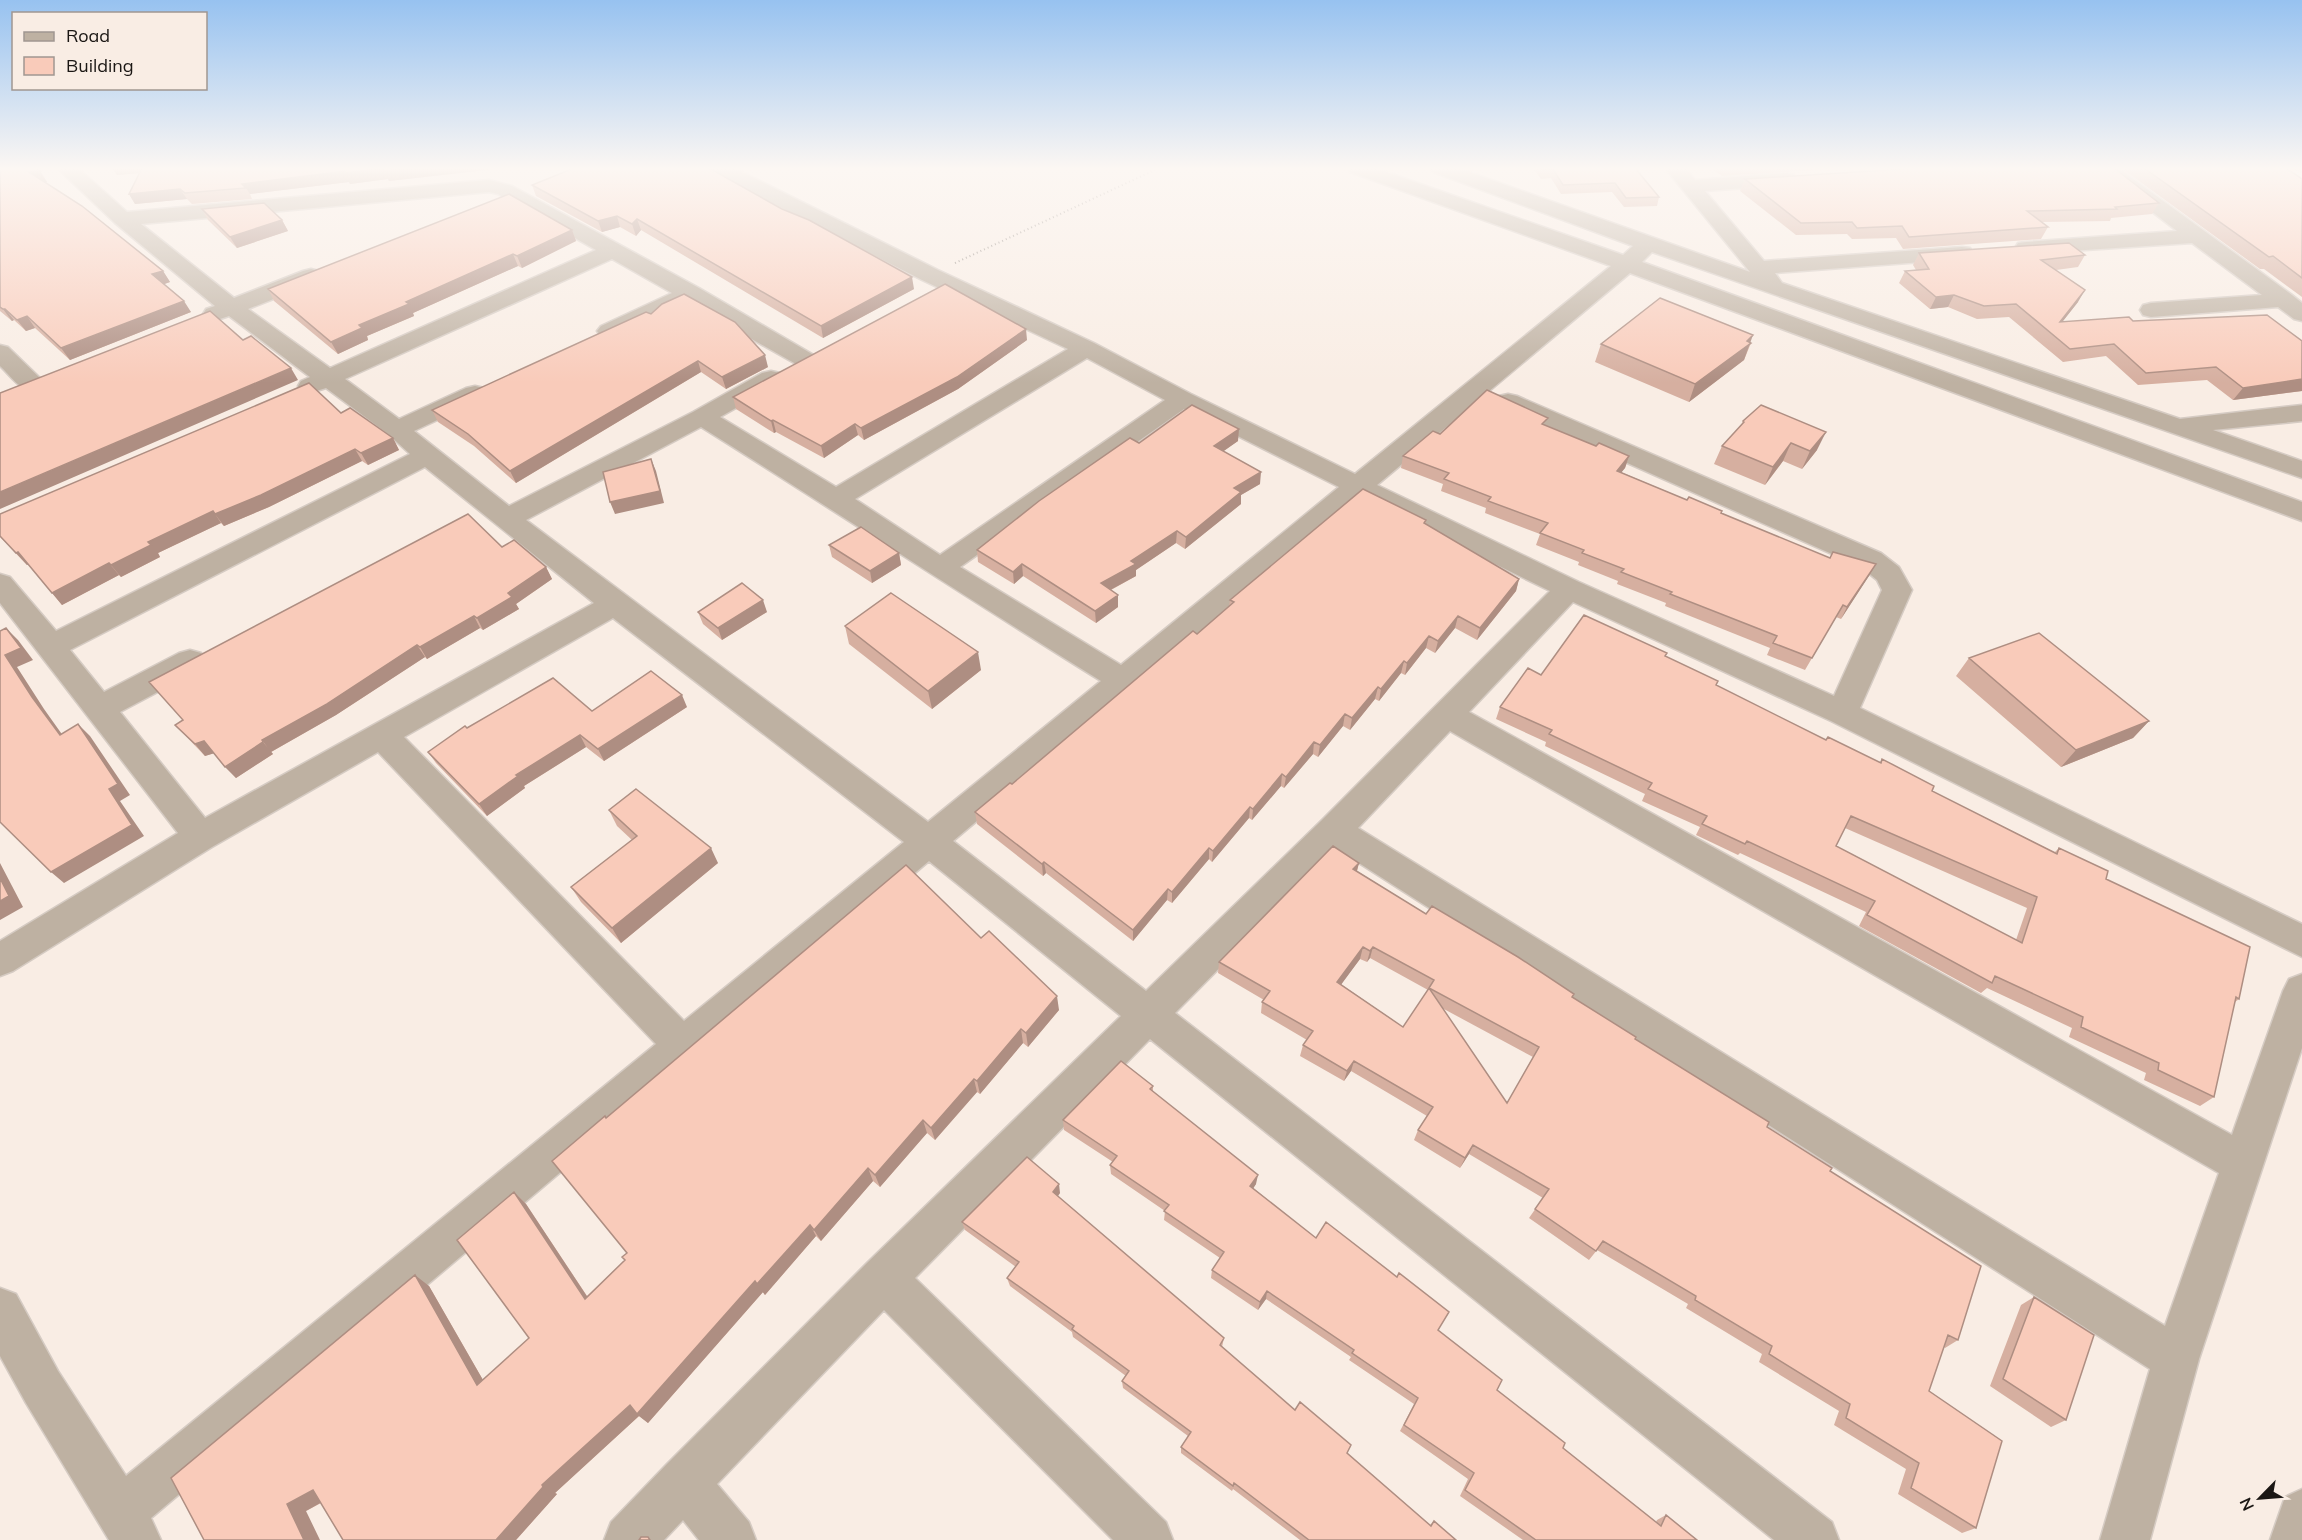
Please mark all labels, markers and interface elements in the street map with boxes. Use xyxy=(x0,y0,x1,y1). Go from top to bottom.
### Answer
legend xyxy=(12,12,207,90)
text: Road xyxy=(66,24,110,47)
text: Building xyxy=(66,54,134,77)
north arrow xyxy=(2230,1468,2290,1528)
text: N xyxy=(2235,1495,2258,1514)

